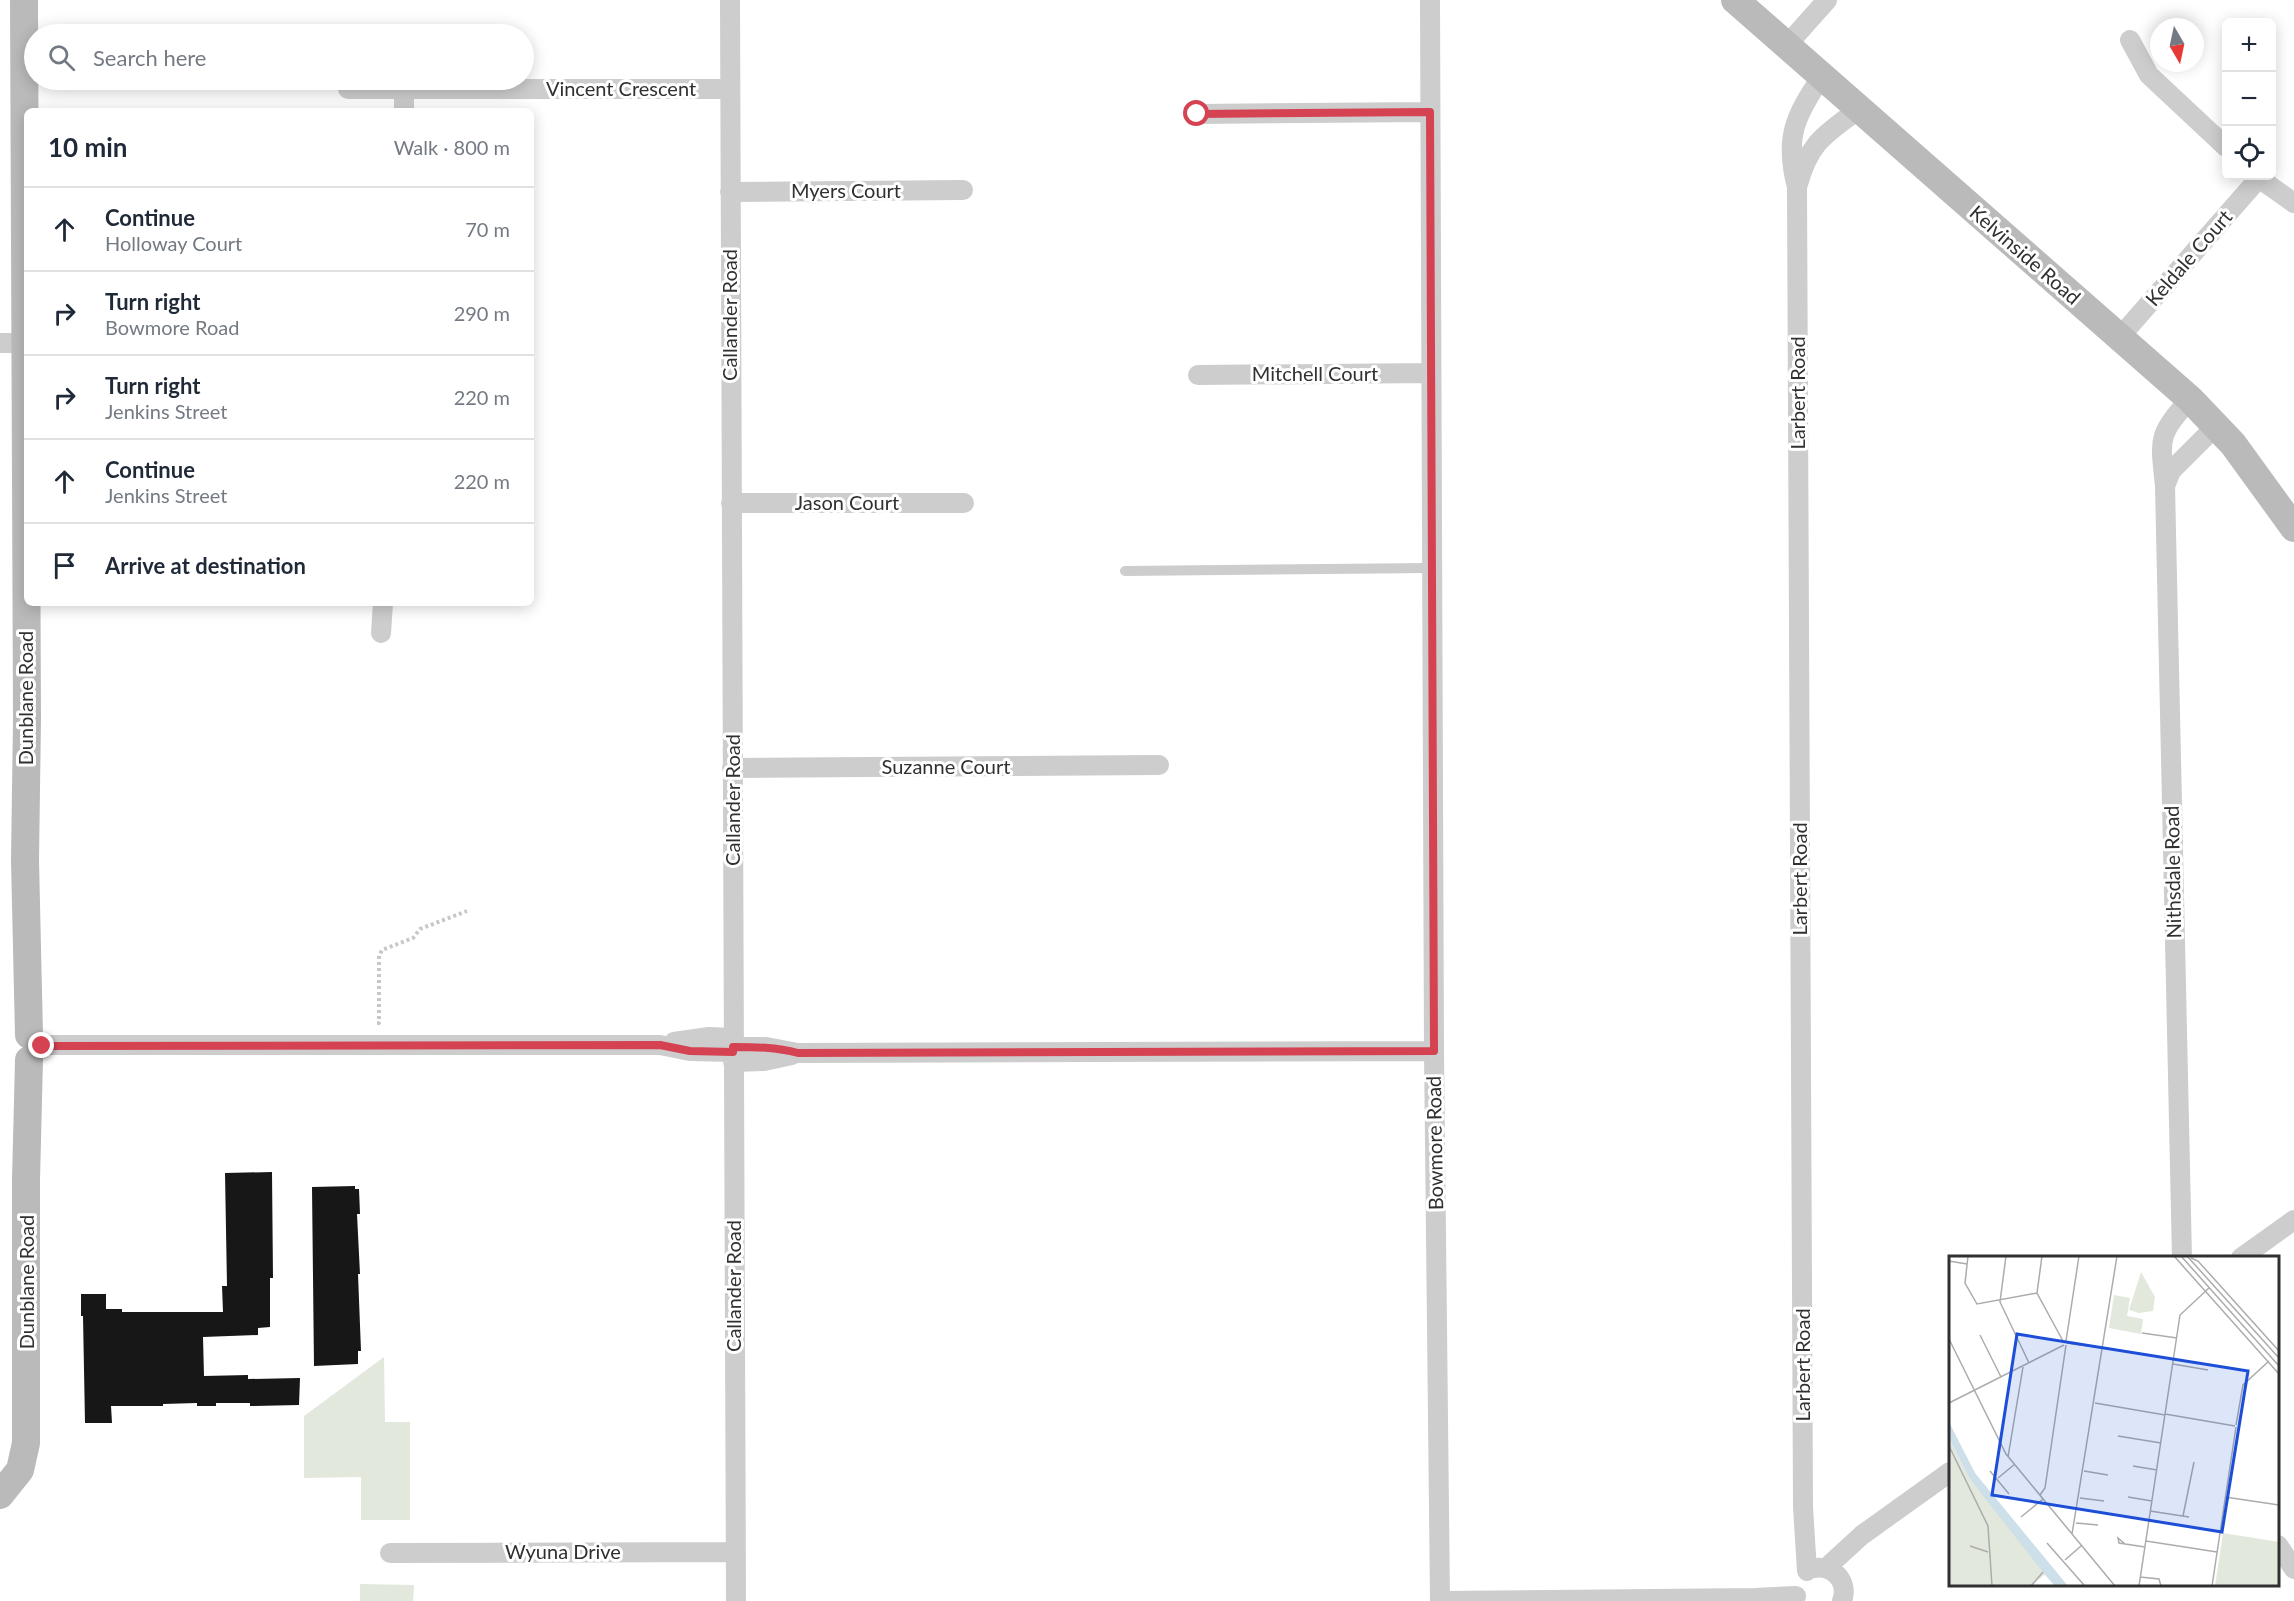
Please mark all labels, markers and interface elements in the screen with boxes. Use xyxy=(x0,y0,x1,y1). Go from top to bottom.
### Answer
north arrow xyxy=(2150,18,2204,72)
map controls xyxy=(2222,18,2276,180)
button: + xyxy=(2222,18,2276,72)
search box xyxy=(24,24,534,90)
icon: search xyxy=(45,41,78,74)
text: Search here xyxy=(93,44,206,71)
button: − xyxy=(2222,72,2276,126)
street label: Vincent Crescent xyxy=(546,76,696,100)
route start xyxy=(1183,100,1209,126)
button: locate xyxy=(2222,126,2276,180)
text: 10 min xyxy=(48,131,128,163)
text: Walk · 800 m xyxy=(394,135,510,159)
street label: Myers Court xyxy=(791,178,901,202)
street label: Kelvinside Road xyxy=(1965,200,2086,309)
text: Continue xyxy=(105,204,195,231)
street label: Keldale Court xyxy=(2140,204,2236,310)
icon: ahead xyxy=(48,213,81,246)
text: 70 m xyxy=(465,217,510,241)
text: Holloway Court xyxy=(105,231,242,255)
street label: Callander Road xyxy=(717,249,741,381)
text: Turn right xyxy=(105,288,200,315)
icon: right xyxy=(48,297,81,330)
text: 290 m xyxy=(454,301,510,325)
text: Bowmore Road xyxy=(105,315,239,339)
street label: Larbert Road xyxy=(1785,336,1809,450)
street label: Mitchell Court xyxy=(1252,361,1378,385)
text: Turn right xyxy=(105,372,200,399)
icon: right xyxy=(48,381,81,414)
text: 220 m xyxy=(454,385,510,409)
text: Jenkins Street xyxy=(105,399,227,423)
text: Continue xyxy=(105,456,195,483)
icon: ahead xyxy=(48,465,81,498)
text: 220 m xyxy=(454,469,510,493)
text: Jenkins Street xyxy=(105,483,227,507)
street label: Jason Court xyxy=(795,490,899,514)
icon: arrive xyxy=(48,549,81,582)
text: Arrive at destination xyxy=(105,552,306,579)
street label: Dunblane Road xyxy=(13,631,37,765)
street label: Callander Road xyxy=(720,734,744,866)
street label: Suzanne Court xyxy=(882,754,1010,778)
street label: Nithsdale Road xyxy=(2159,805,2185,939)
street label: Larbert Road xyxy=(1787,822,1811,936)
route end xyxy=(28,1032,54,1058)
street label: Bowmore Road xyxy=(1421,1076,1447,1210)
street label: Dunblane Road xyxy=(14,1215,38,1349)
street label: Callander Road xyxy=(721,1220,745,1352)
inset map xyxy=(1949,1256,2279,1586)
street label: Larbert Road xyxy=(1790,1308,1814,1422)
street label: Wyuna Drive xyxy=(505,1539,621,1563)

